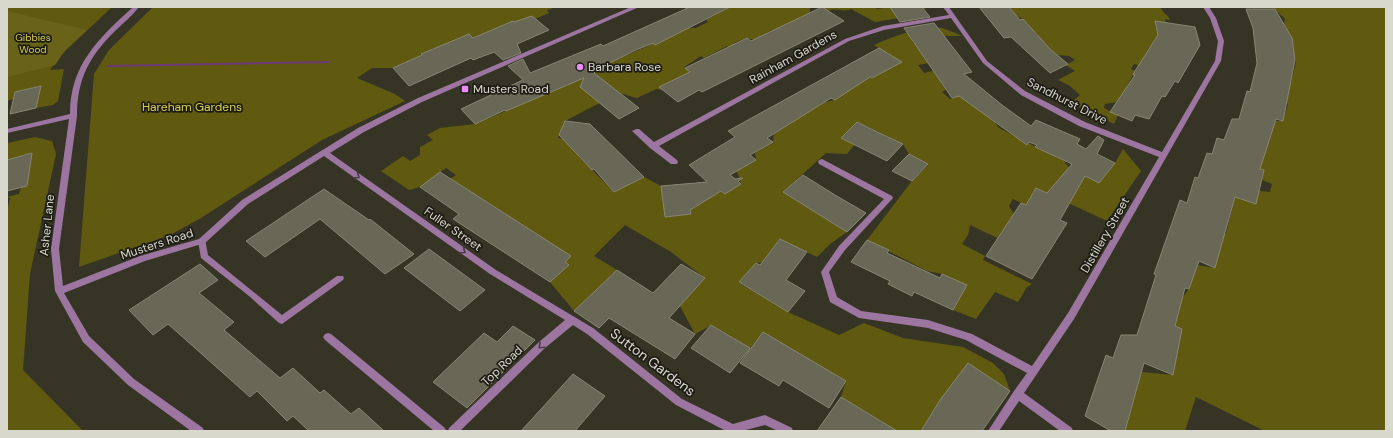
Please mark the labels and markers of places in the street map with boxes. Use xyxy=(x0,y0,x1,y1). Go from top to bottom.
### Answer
place label: Barbara Rose xyxy=(588,59,661,75)
marker: Barbara Rose xyxy=(575,62,585,72)
place label: Musters Road xyxy=(473,81,549,97)
marker: Musters Road xyxy=(460,84,470,94)

